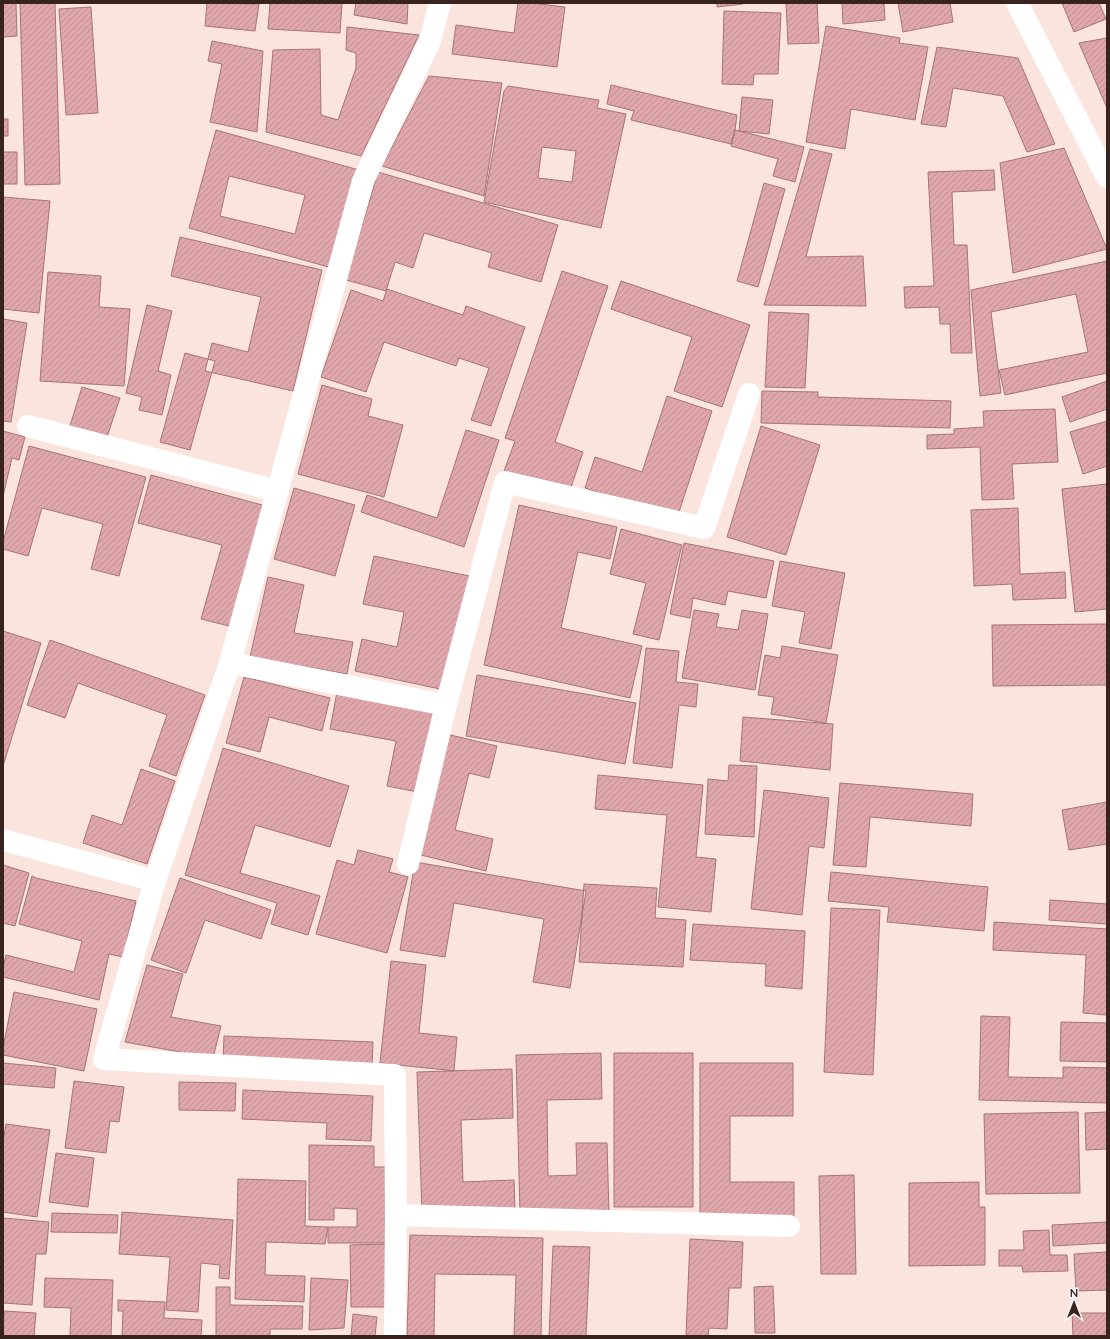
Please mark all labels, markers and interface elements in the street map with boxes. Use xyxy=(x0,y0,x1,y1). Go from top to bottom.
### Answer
north arrow xyxy=(1054,1283,1094,1323)
text: N xyxy=(1070,1286,1078,1299)

